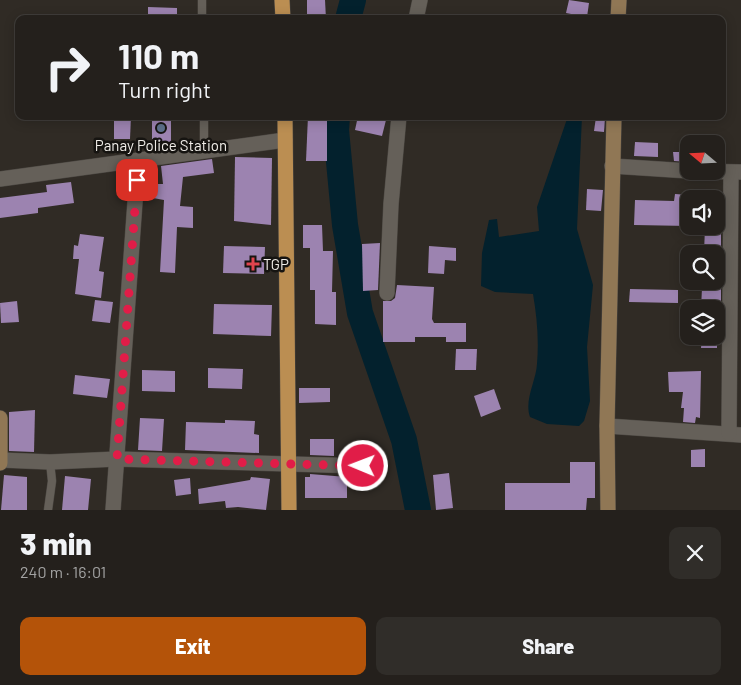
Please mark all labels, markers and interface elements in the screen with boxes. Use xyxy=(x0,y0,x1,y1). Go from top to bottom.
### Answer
text: 110 m xyxy=(118,34,199,76)
icon: right xyxy=(35,35,100,100)
text: Turn right xyxy=(118,76,211,102)
marker: Panay Police Station xyxy=(155,122,167,134)
north arrow xyxy=(680,135,725,180)
map controls xyxy=(680,135,725,345)
place label: Panay Police Station xyxy=(95,136,227,154)
pin xyxy=(116,159,158,201)
icon: arrive xyxy=(123,166,151,194)
button: sound xyxy=(680,190,725,235)
button: search xyxy=(680,245,725,290)
place label: TGP xyxy=(263,255,289,273)
marker: TGP xyxy=(247,258,259,270)
button: layers xyxy=(680,300,725,345)
position arrow xyxy=(336,439,388,491)
text: 3 min xyxy=(20,525,92,561)
button: close xyxy=(669,527,721,579)
text: 240 m · 16:01 xyxy=(20,562,106,581)
button: Exit xyxy=(20,617,366,675)
button: Share xyxy=(376,617,721,675)

